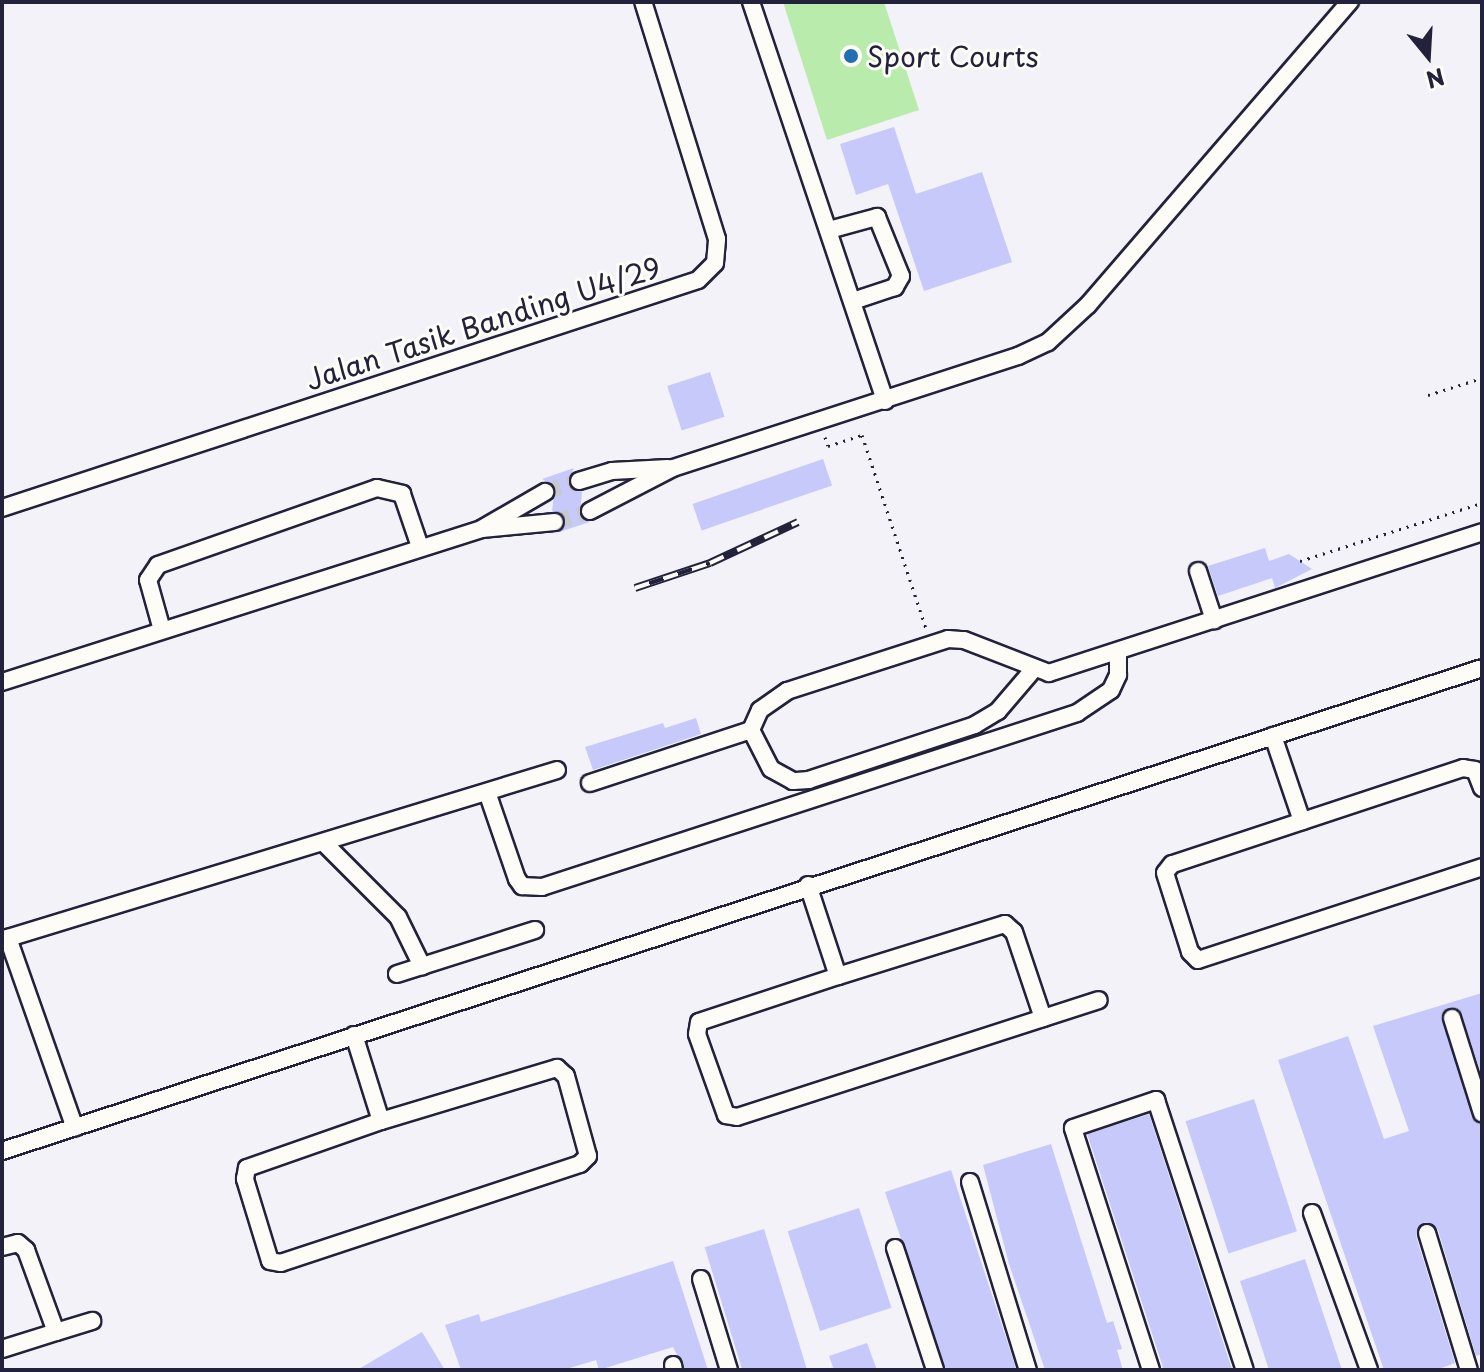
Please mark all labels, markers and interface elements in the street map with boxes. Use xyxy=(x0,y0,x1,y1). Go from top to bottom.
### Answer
north arrow xyxy=(1388,16,1468,96)
place label: Sport Courts xyxy=(867,39,1040,73)
marker: Sport Courts xyxy=(842,47,860,65)
text: N xyxy=(1422,61,1449,98)
street label: Jalan Tasik Banding U4/29 xyxy=(301,250,665,396)

